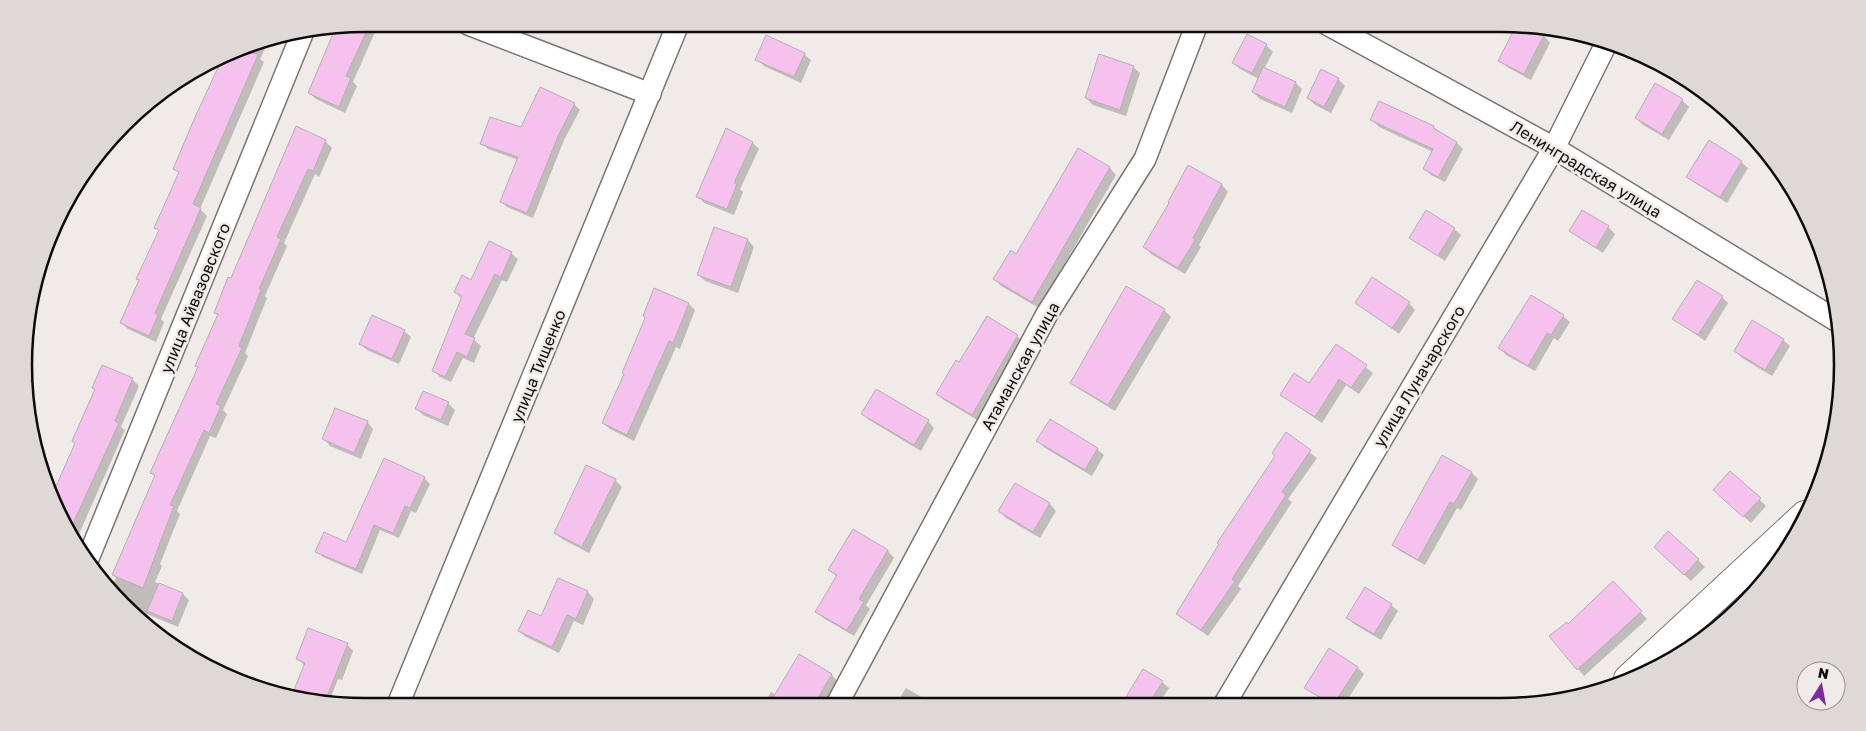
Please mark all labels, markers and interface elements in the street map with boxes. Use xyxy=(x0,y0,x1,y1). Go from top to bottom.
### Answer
street label: Ленинградская улица xyxy=(1507,116,1665,222)
street label: улица Айвазовского xyxy=(156,220,234,376)
street label: Атаманская улица xyxy=(976,298,1064,434)
street label: улица Луначарского xyxy=(1369,301,1469,451)
street label: улица Тищенко xyxy=(506,307,570,425)
north arrow xyxy=(1796,661,1846,711)
text: N xyxy=(1817,663,1830,682)

